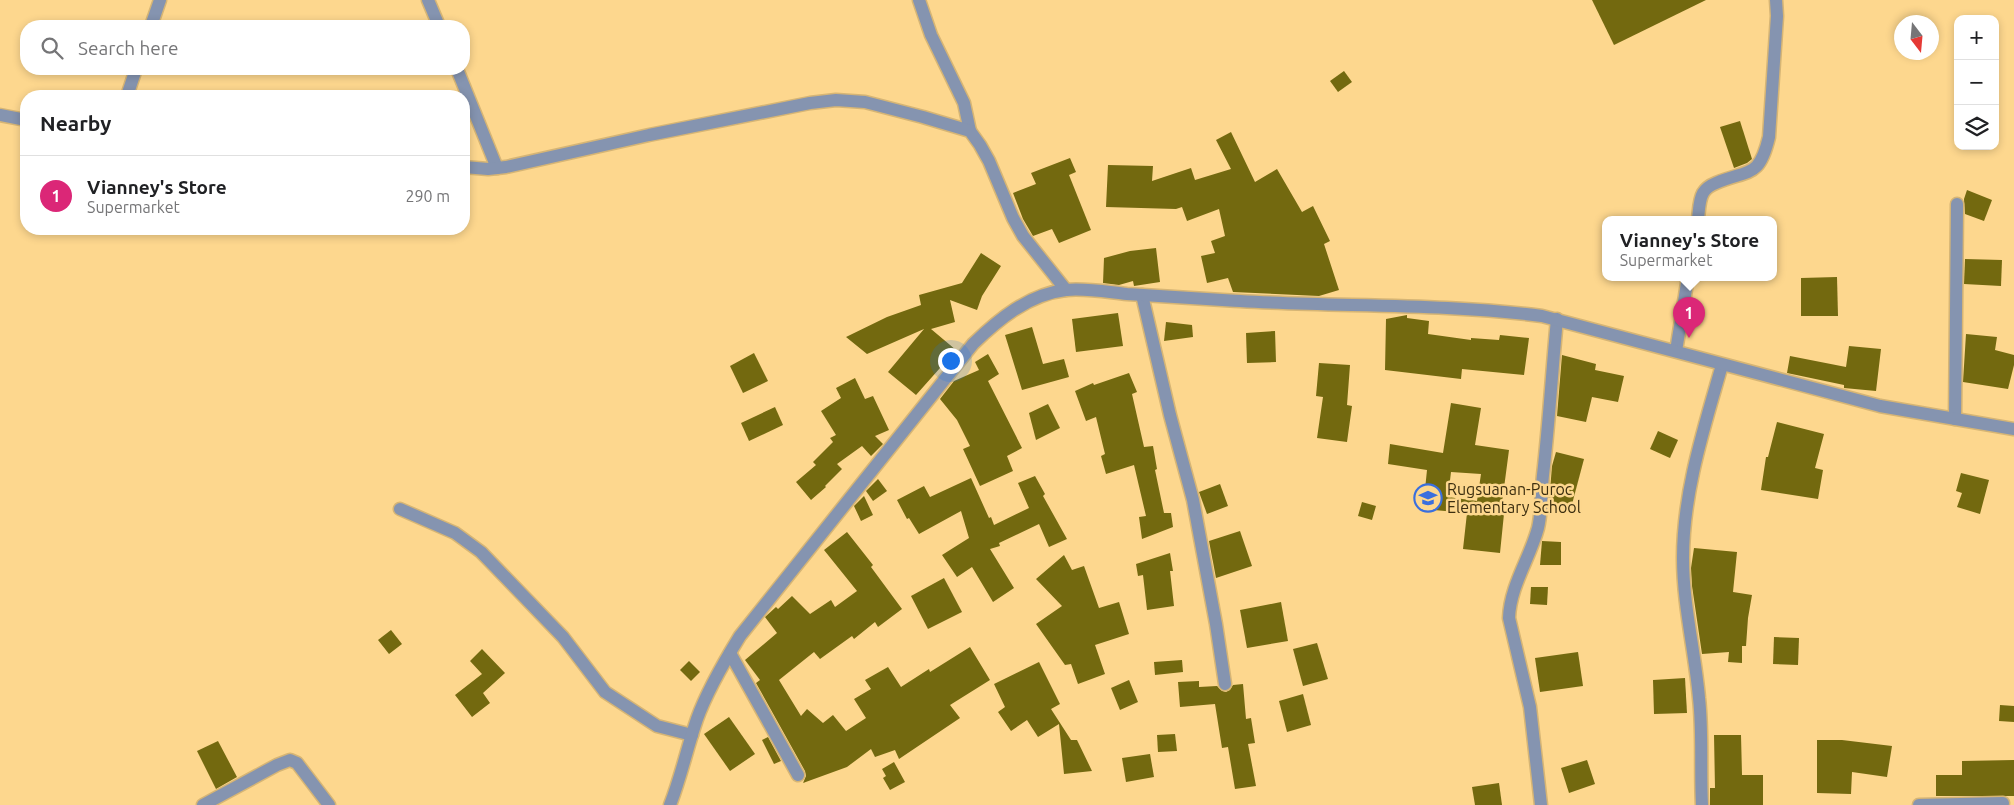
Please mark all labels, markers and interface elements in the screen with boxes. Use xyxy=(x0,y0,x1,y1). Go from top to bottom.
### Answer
north arrow xyxy=(1894,15,1939,60)
map controls xyxy=(1954,15,1999,150)
button: + xyxy=(1954,15,1999,60)
search box xyxy=(20,20,470,75)
icon: search xyxy=(38,34,66,62)
text: Search here xyxy=(78,37,178,59)
button: − xyxy=(1954,60,1999,105)
button: layers xyxy=(1954,105,1999,150)
text: Nearby xyxy=(40,111,111,135)
text: Vianney's Store xyxy=(87,176,227,198)
text: 1 xyxy=(51,187,61,205)
text: 290 m xyxy=(405,187,450,205)
text: Supermarket xyxy=(87,198,180,216)
popup xyxy=(1602,216,1777,281)
text: Vianney's Store xyxy=(1620,229,1759,251)
text: Supermarket xyxy=(1620,251,1712,269)
pin: 1 xyxy=(1673,297,1705,338)
your location xyxy=(938,348,964,374)
place label: Rugsuanan-Puroc Elementary School xyxy=(1447,480,1581,516)
school or university icon: Rugsuanan-Puroc Elementary School xyxy=(1413,483,1443,513)

